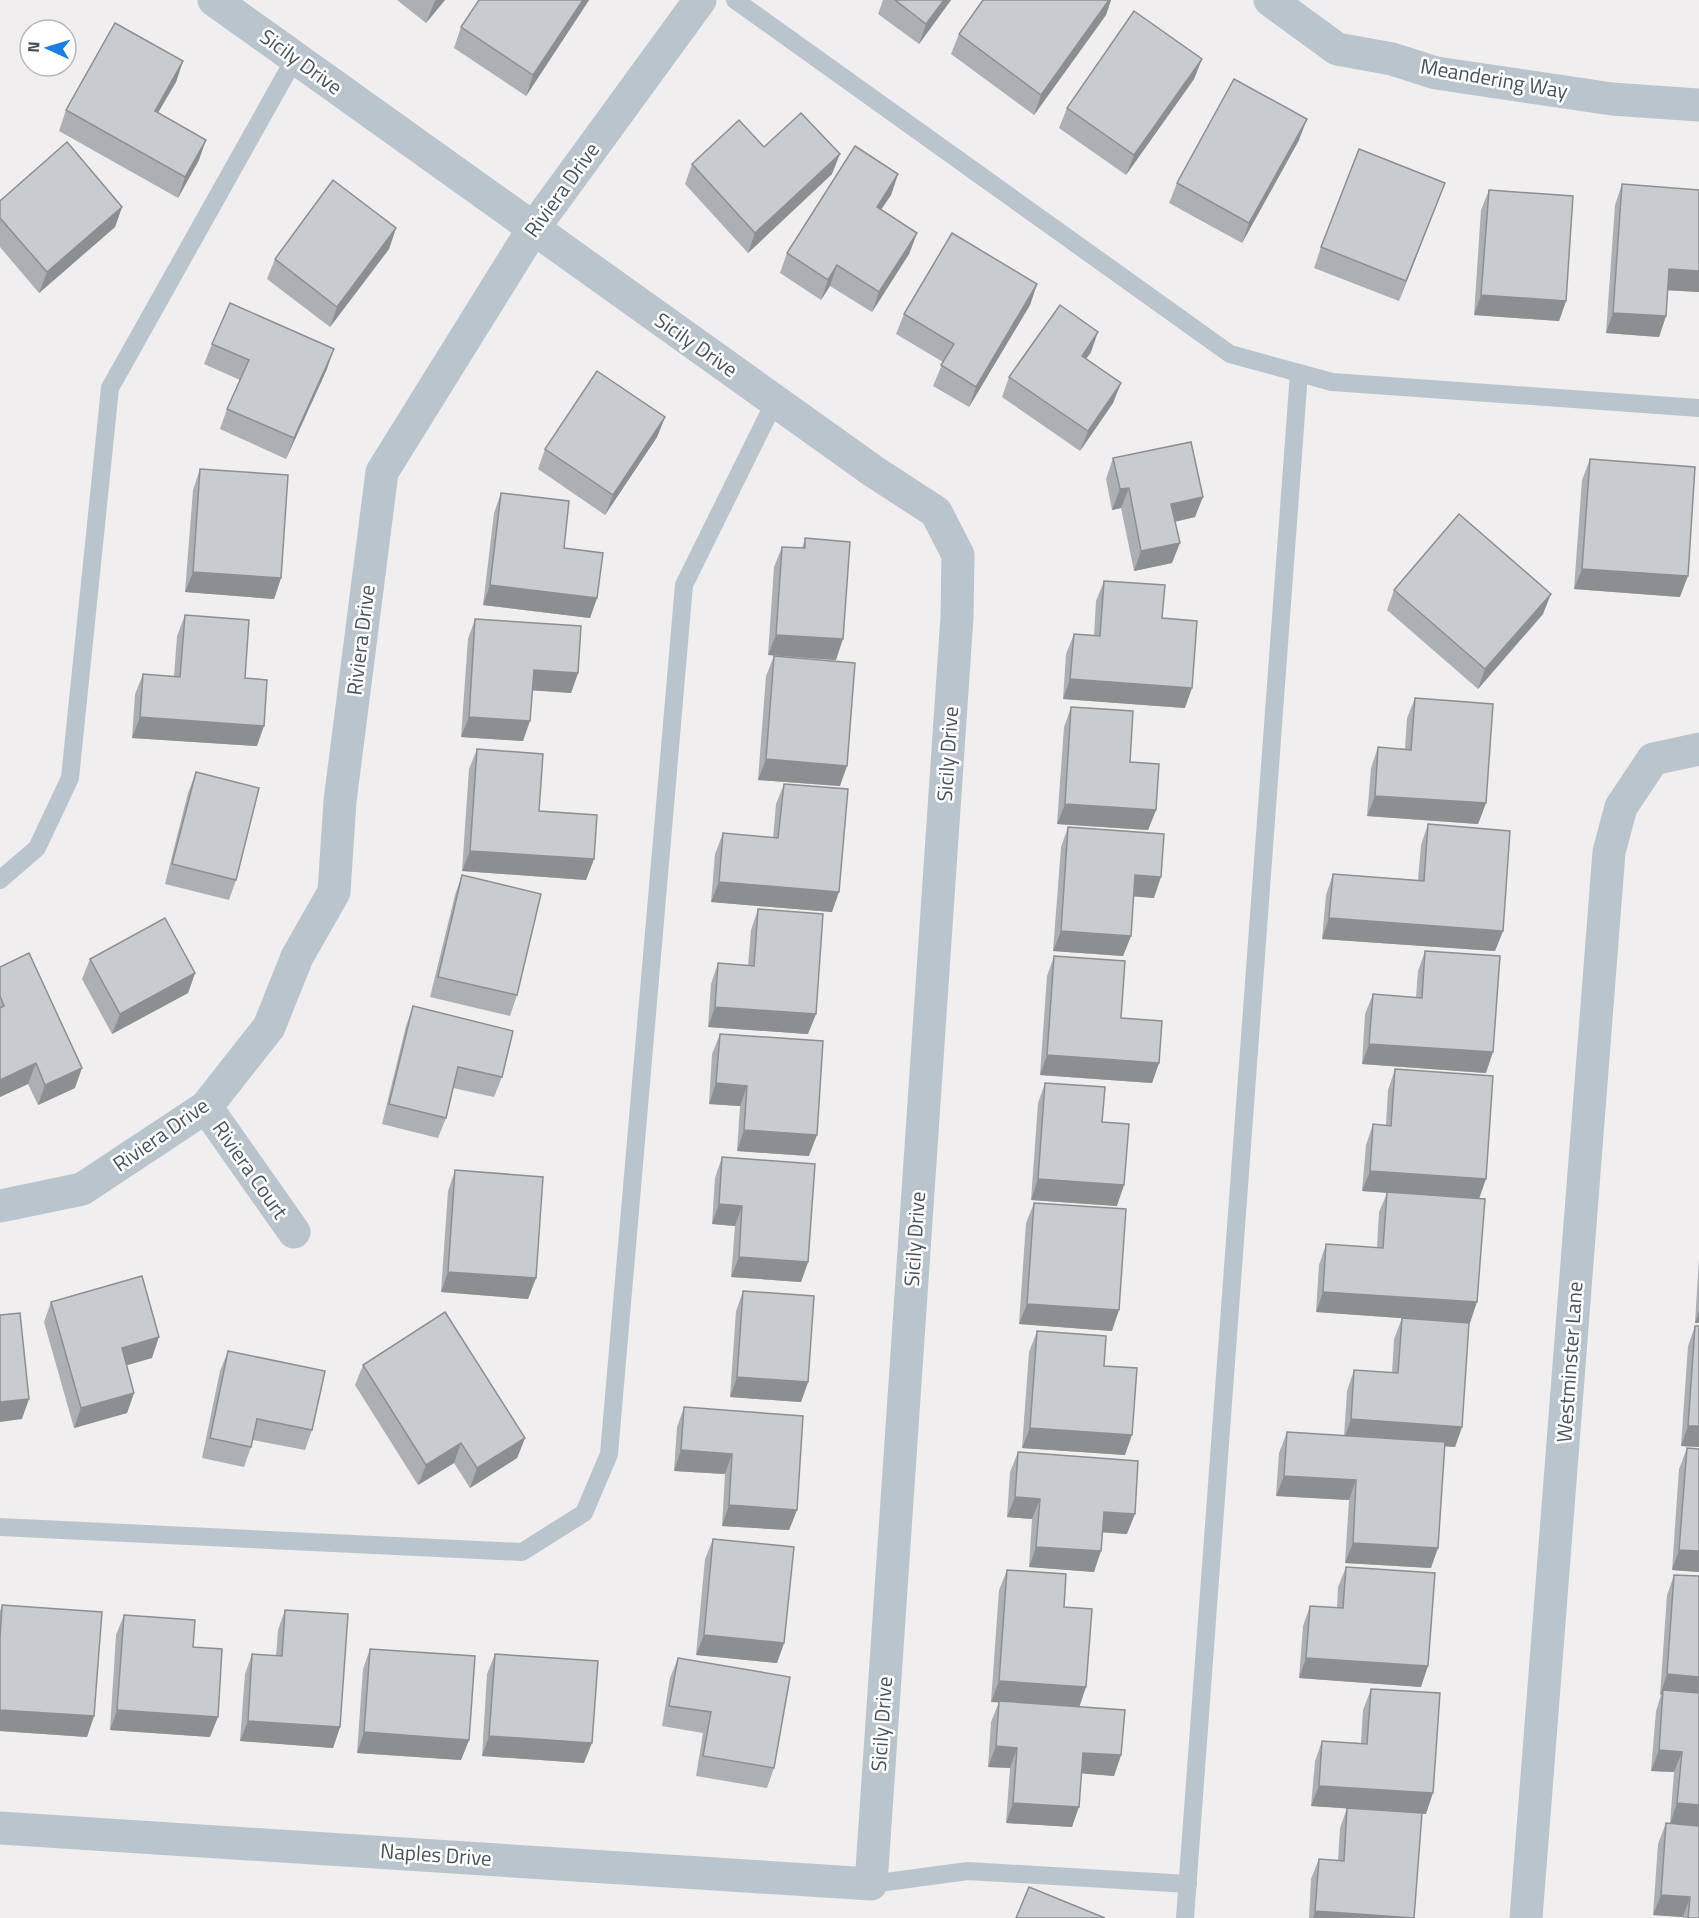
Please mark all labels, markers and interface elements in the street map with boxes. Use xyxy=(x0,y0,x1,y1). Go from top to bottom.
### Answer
north arrow xyxy=(18,18,78,78)
street label: Sicily Drive xyxy=(254,20,350,102)
text: N xyxy=(21,41,45,53)
street label: Meandering Way xyxy=(1418,49,1570,107)
street label: Riviera Drive xyxy=(516,135,607,244)
street label: Sicily Drive xyxy=(648,304,745,385)
street label: Riviera Drive xyxy=(337,583,383,697)
street label: Sicily Drive xyxy=(928,705,966,803)
street label: Riviera Drive xyxy=(106,1089,215,1179)
street label: Riviera Court xyxy=(205,1114,297,1226)
street label: Sicily Drive xyxy=(895,1190,933,1288)
street label: Westminster Lane xyxy=(1547,1280,1591,1444)
street label: Sicily Drive xyxy=(862,1675,900,1773)
street label: Naples Drive xyxy=(379,1834,493,1874)

